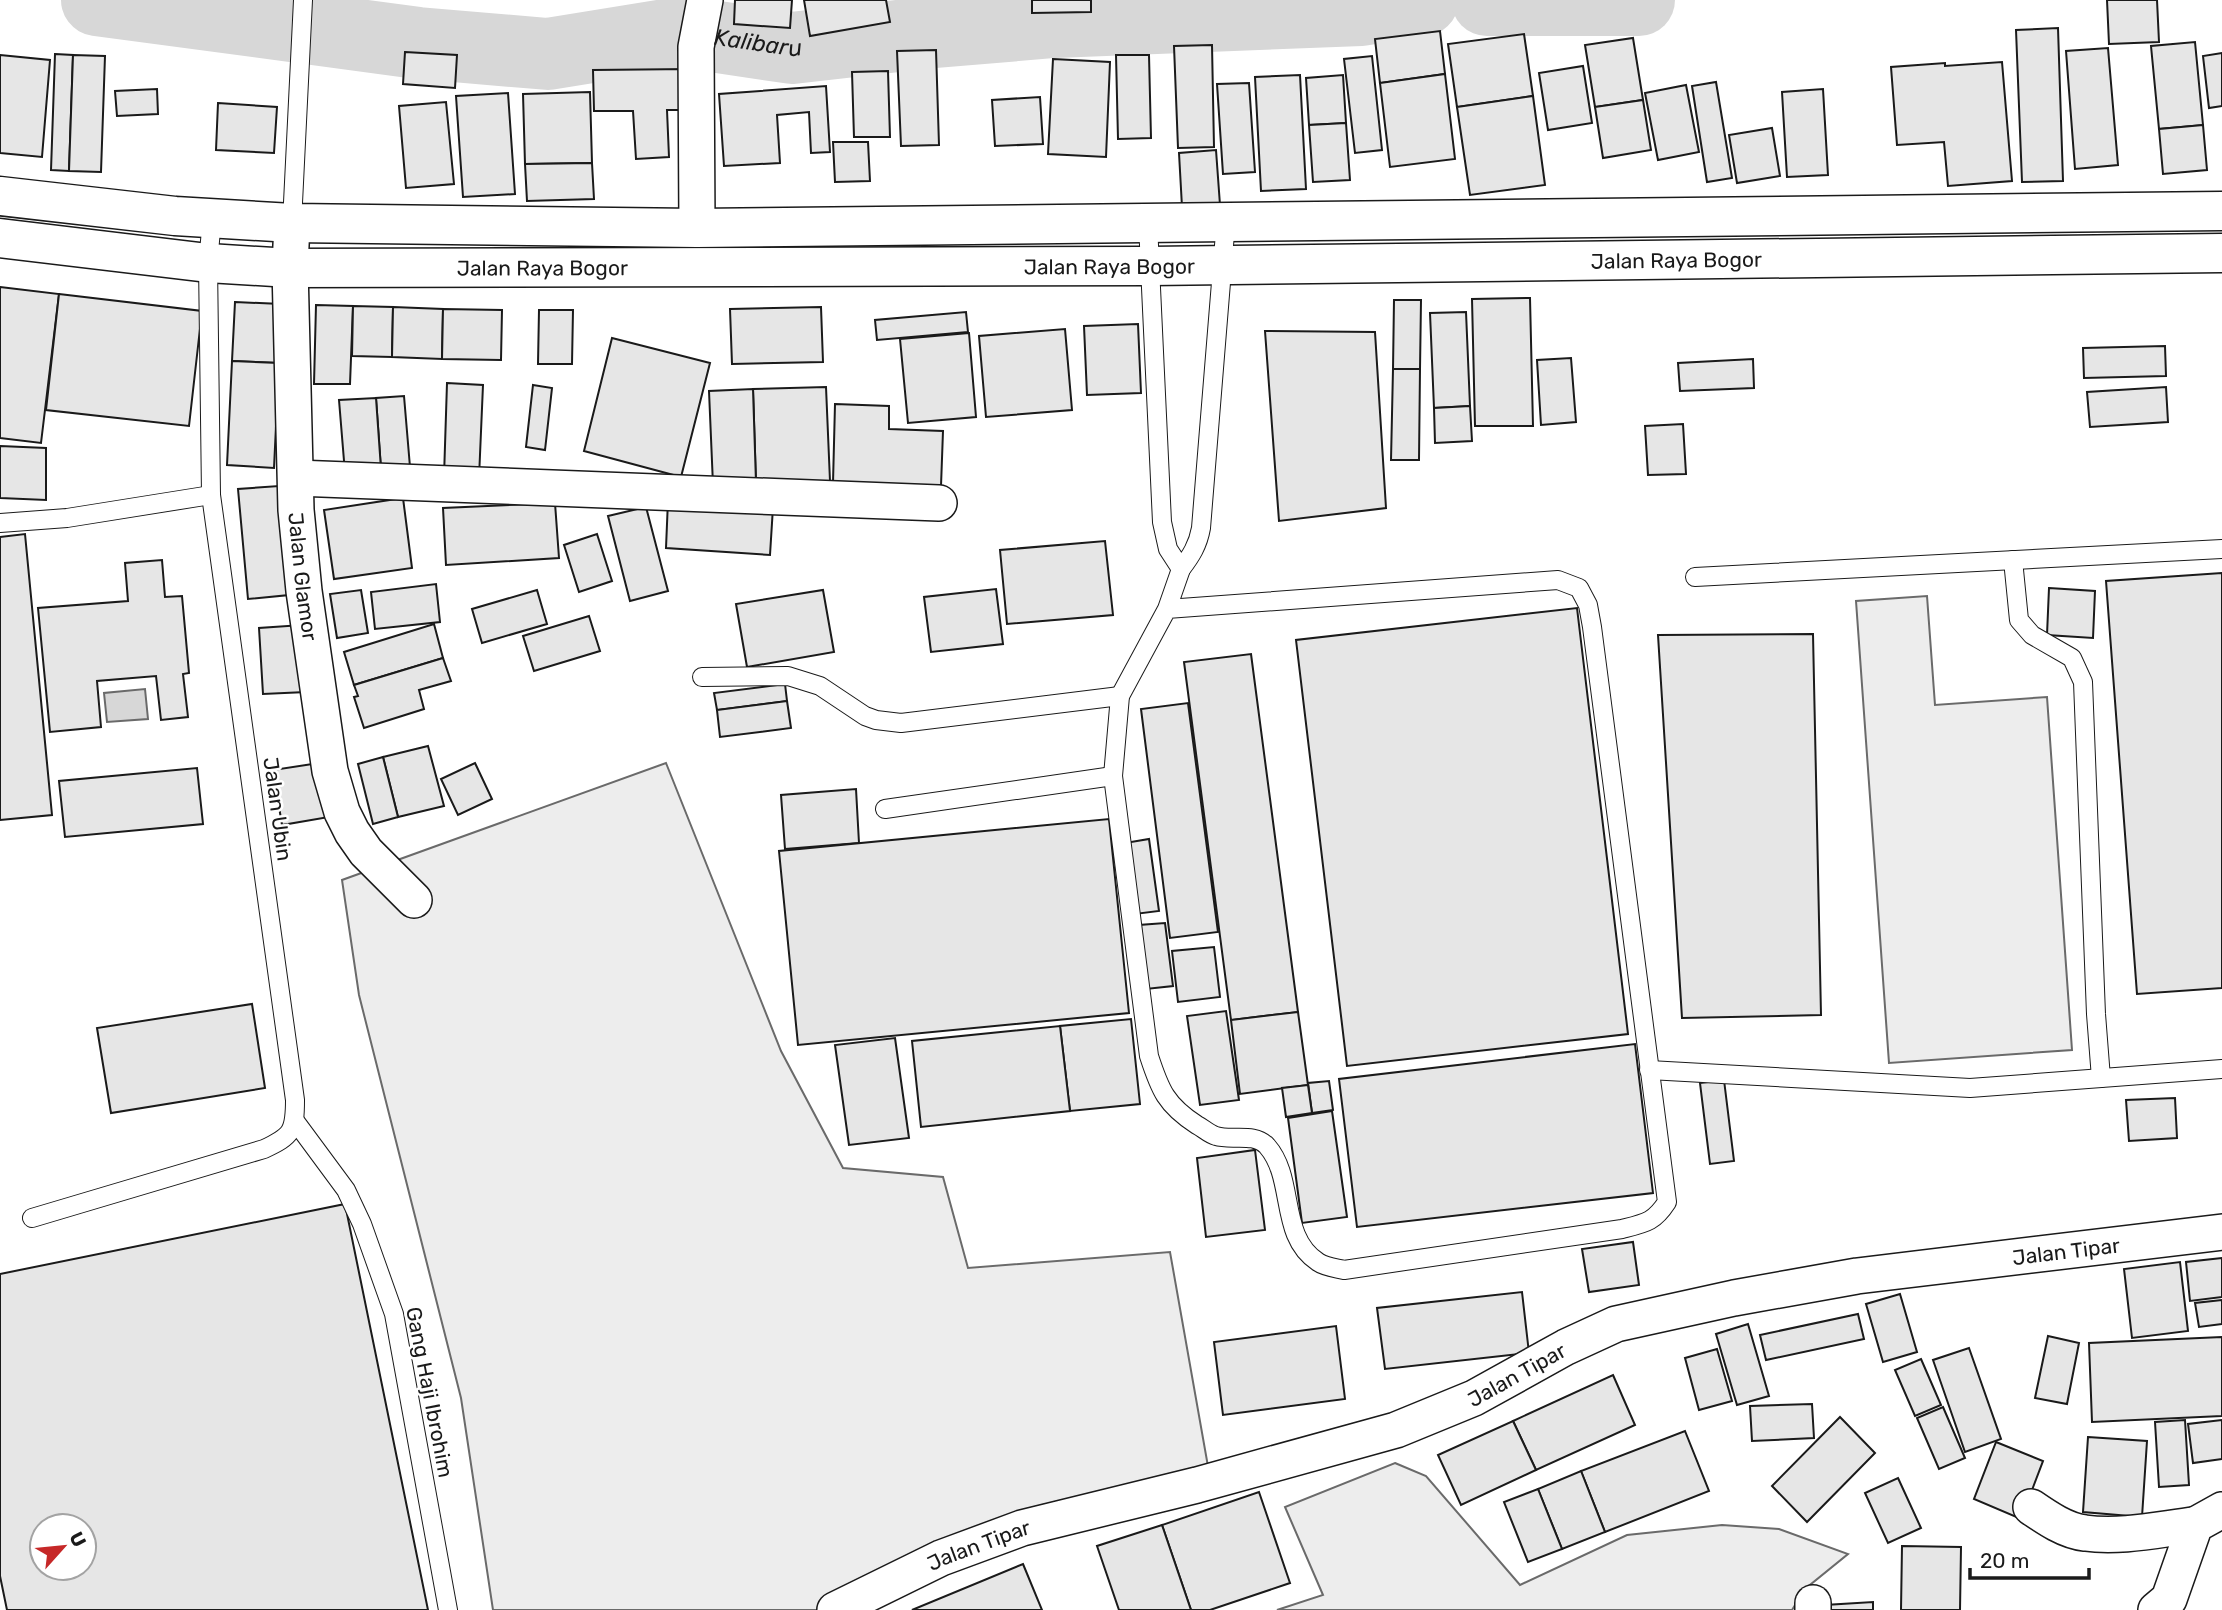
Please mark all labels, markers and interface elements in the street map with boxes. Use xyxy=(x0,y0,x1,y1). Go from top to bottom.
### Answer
water label: Kalibaru xyxy=(712,23,803,62)
street label: Jalan Raya Bogor xyxy=(1591,246,1762,273)
street label: Jalan Raya Bogor xyxy=(1024,253,1195,279)
street label: Jalan Raya Bogor xyxy=(457,255,628,280)
street label: Jalan Glamor xyxy=(284,511,324,642)
street label: Jalan Ubin xyxy=(258,756,298,862)
street label: Jalan Tipar xyxy=(2011,1232,2121,1270)
street label: Gang Haji Ibrohim xyxy=(401,1305,459,1479)
street label: Jalan Tipar xyxy=(1463,1337,1570,1412)
north arrow xyxy=(28,1512,98,1582)
street label: Jalan Tipar xyxy=(923,1514,1032,1575)
text: U xyxy=(64,1528,91,1551)
scale bar xyxy=(1970,1536,2089,1580)
text: 20 m xyxy=(1980,1548,2029,1573)

